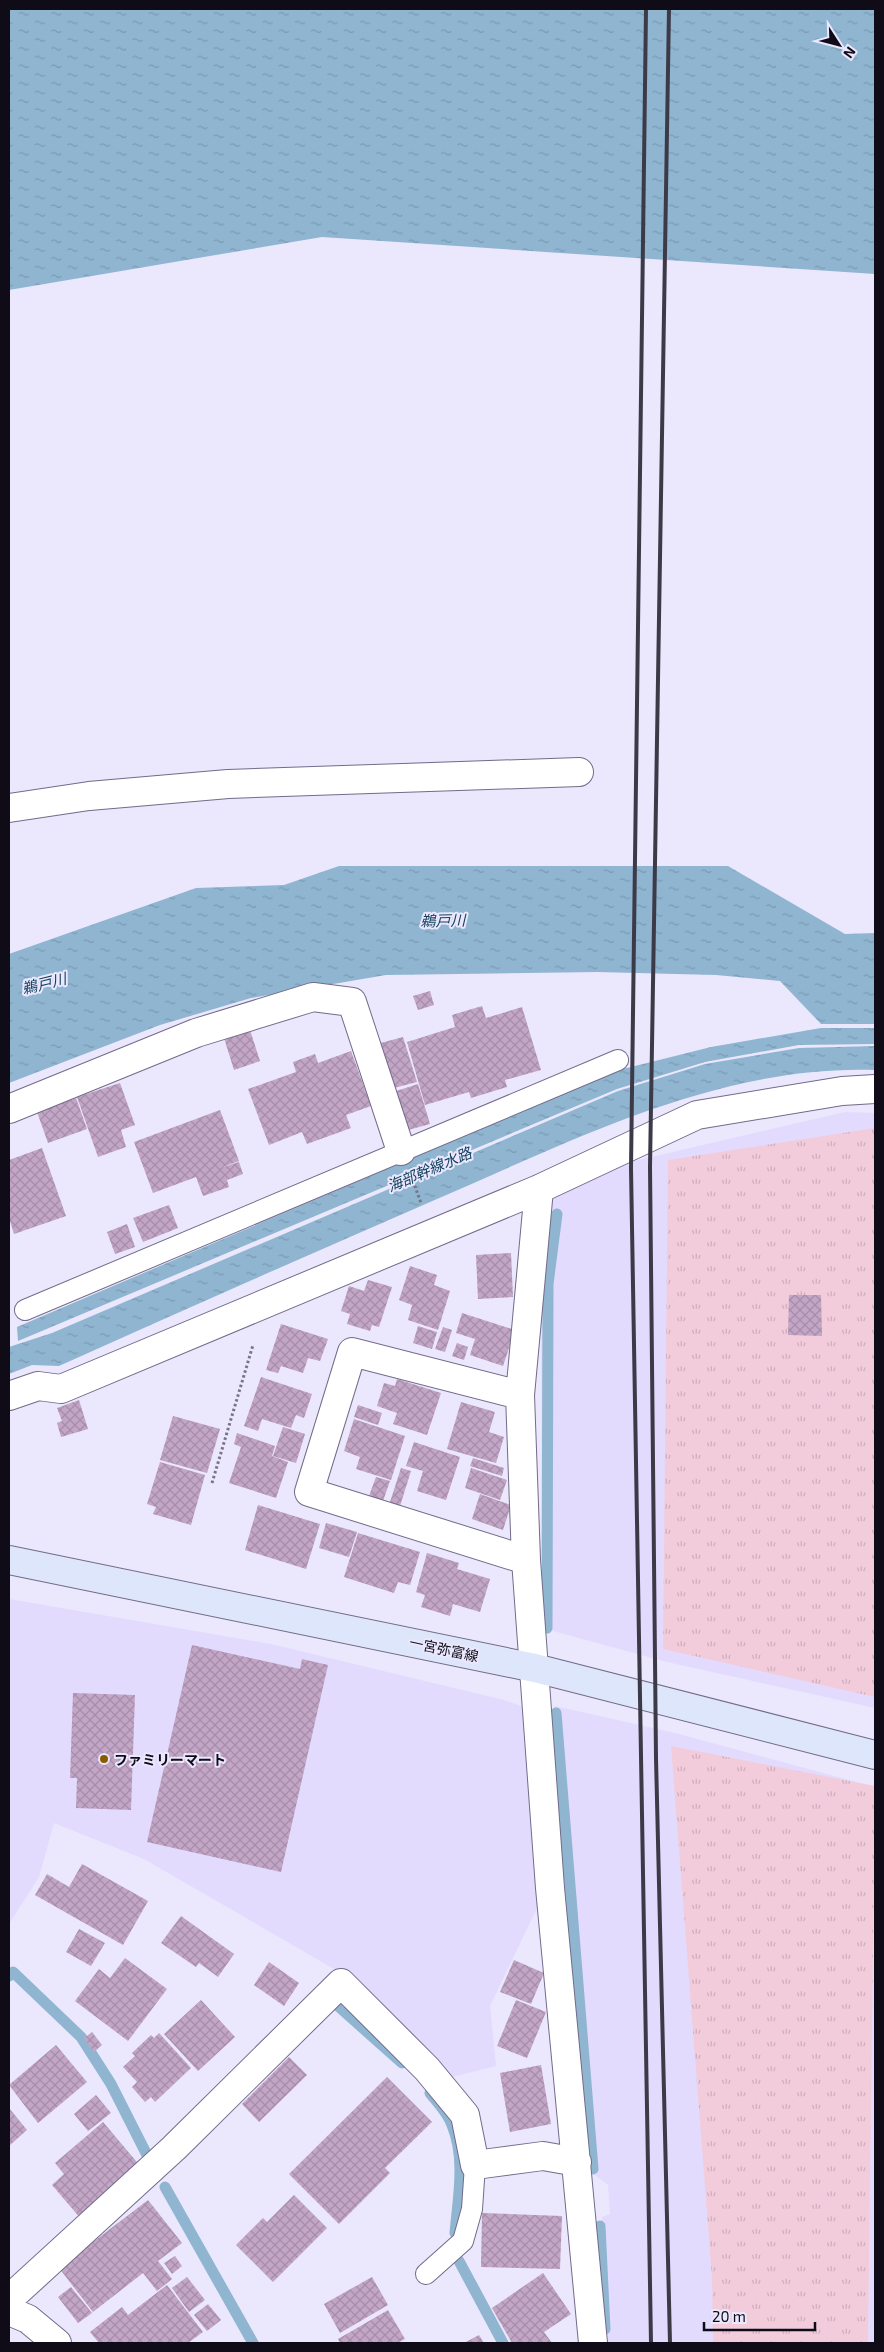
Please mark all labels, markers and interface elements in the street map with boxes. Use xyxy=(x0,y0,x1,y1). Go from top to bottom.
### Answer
north arrow xyxy=(814,20,864,70)
text: N xyxy=(840,44,860,62)
water label: 鵜戸川 xyxy=(420,911,468,929)
water label: 鵜戸川 xyxy=(20,968,70,997)
water label: 海部幹線水路 xyxy=(384,1142,476,1195)
street label: 一宮弥富線 xyxy=(408,1633,480,1665)
place label: ファミリーマート xyxy=(114,1751,226,1768)
marker: ファミリーマート xyxy=(98,1753,110,1765)
scale bar xyxy=(704,2300,815,2332)
text: 20 m xyxy=(712,2307,746,2325)

